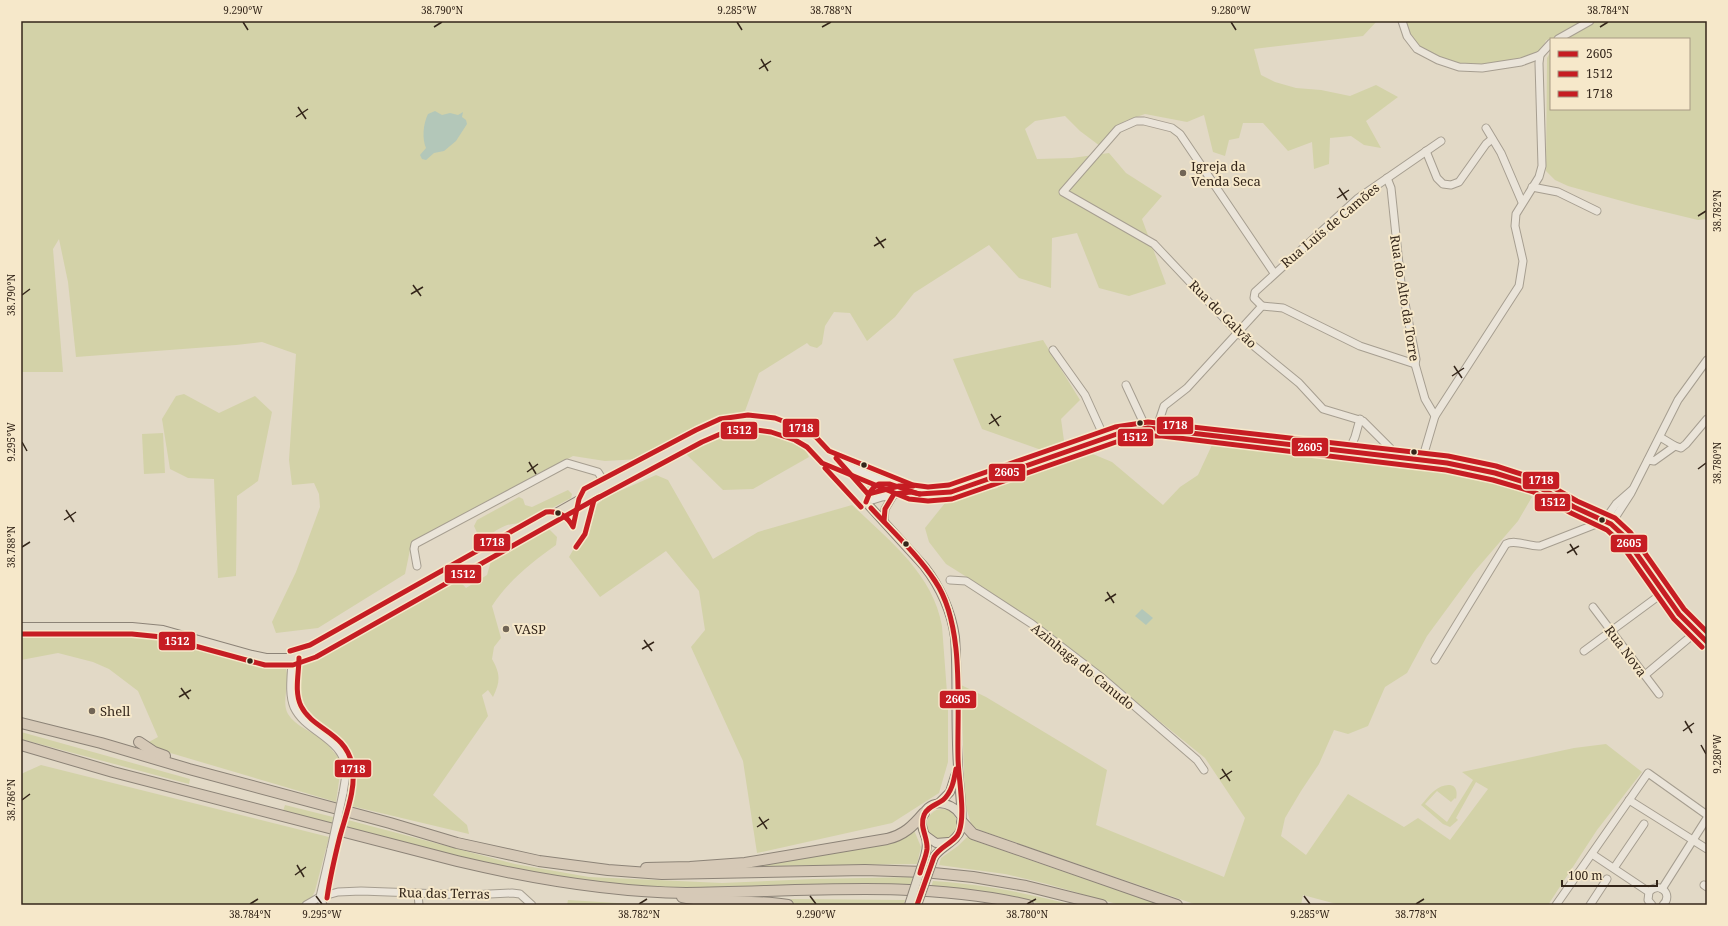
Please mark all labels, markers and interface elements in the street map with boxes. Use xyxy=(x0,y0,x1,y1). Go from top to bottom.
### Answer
text: 9.290°W xyxy=(223,3,263,17)
text: 38.790°N xyxy=(421,3,463,17)
text: 9.285°W xyxy=(717,3,757,17)
text: 38.788°N xyxy=(810,3,852,17)
text: 9.280°W xyxy=(1211,3,1251,17)
text: 38.784°N xyxy=(1587,3,1629,17)
legend xyxy=(1550,38,1690,110)
text: 2605 xyxy=(1586,45,1613,62)
text: 1512 xyxy=(1586,65,1613,82)
text: 1718 xyxy=(1586,85,1613,102)
place label: Igreja da Venda Seca xyxy=(1191,157,1261,190)
marker: Igreja da Venda Seca xyxy=(1178,168,1188,178)
street label: Rua Luís de Camões xyxy=(1277,178,1383,272)
text: 38.782°N xyxy=(1710,190,1724,232)
street label: Rua do Alto da Torre xyxy=(1386,234,1424,363)
text: 38.790°N xyxy=(4,274,18,316)
street label: Rua do Galvão xyxy=(1185,276,1261,352)
line badge: 1718 xyxy=(1156,416,1194,435)
text: 1718 xyxy=(1163,417,1187,432)
line badge: 1718 xyxy=(782,418,820,438)
unlabelled marker xyxy=(1135,418,1145,428)
text: 1718 xyxy=(789,420,813,435)
line badge: 1512 xyxy=(720,421,758,440)
text: 9.295°W xyxy=(4,422,18,462)
text: 1512 xyxy=(727,422,751,437)
line badge: 1512 xyxy=(1117,428,1154,447)
text: 1512 xyxy=(1123,429,1147,444)
line badge: 2605 xyxy=(1291,437,1329,457)
text: 2605 xyxy=(1298,439,1322,454)
text: 38.780°N xyxy=(1710,442,1724,484)
unlabelled marker xyxy=(1409,447,1419,457)
unlabelled marker xyxy=(859,460,869,470)
line badge: 2605 xyxy=(988,463,1026,482)
text: 2605 xyxy=(995,464,1019,479)
line badge: 1718 xyxy=(1522,471,1560,490)
text: 1718 xyxy=(1529,472,1553,487)
line badge: 1512 xyxy=(1534,493,1571,512)
text: 1512 xyxy=(1541,494,1565,509)
unlabelled marker xyxy=(553,508,563,518)
unlabelled marker xyxy=(1597,515,1607,525)
text: 38.788°N xyxy=(4,526,18,568)
line badge: 1718 xyxy=(473,533,511,552)
text: 1718 xyxy=(480,534,504,549)
line badge: 2605 xyxy=(1610,534,1648,553)
text: 2605 xyxy=(1617,535,1641,550)
unlabelled marker xyxy=(901,539,911,549)
line badge: 1512 xyxy=(444,564,482,584)
text: 1512 xyxy=(451,566,475,581)
street label: Azinhaga do Canudo xyxy=(1028,619,1138,713)
place label: VASP xyxy=(514,620,546,638)
street label: Rua Nova xyxy=(1601,622,1651,680)
marker: VASP xyxy=(501,624,511,634)
line badge: 1512 xyxy=(158,631,196,651)
text: 1512 xyxy=(165,633,189,648)
unlabelled marker xyxy=(245,656,255,666)
line badge: 2605 xyxy=(939,690,977,709)
text: 2605 xyxy=(946,691,970,706)
place label: Shell xyxy=(100,702,130,720)
marker: Shell xyxy=(87,706,97,716)
text: 9.280°W xyxy=(1710,734,1724,774)
line badge: 1718 xyxy=(334,759,372,778)
text: 1718 xyxy=(341,761,365,776)
text: 38.786°N xyxy=(4,779,18,821)
scale bar xyxy=(1562,862,1657,888)
text: 100 m xyxy=(1568,867,1603,884)
street label: Rua das Terras xyxy=(398,883,490,903)
text: 38.784°N xyxy=(229,907,271,921)
text: 9.295°W xyxy=(302,907,342,921)
text: 38.782°N xyxy=(618,907,660,921)
text: 9.290°W xyxy=(796,907,836,921)
text: 38.780°N xyxy=(1006,907,1048,921)
text: 9.285°W xyxy=(1290,907,1330,921)
text: 38.778°N xyxy=(1395,907,1437,921)

